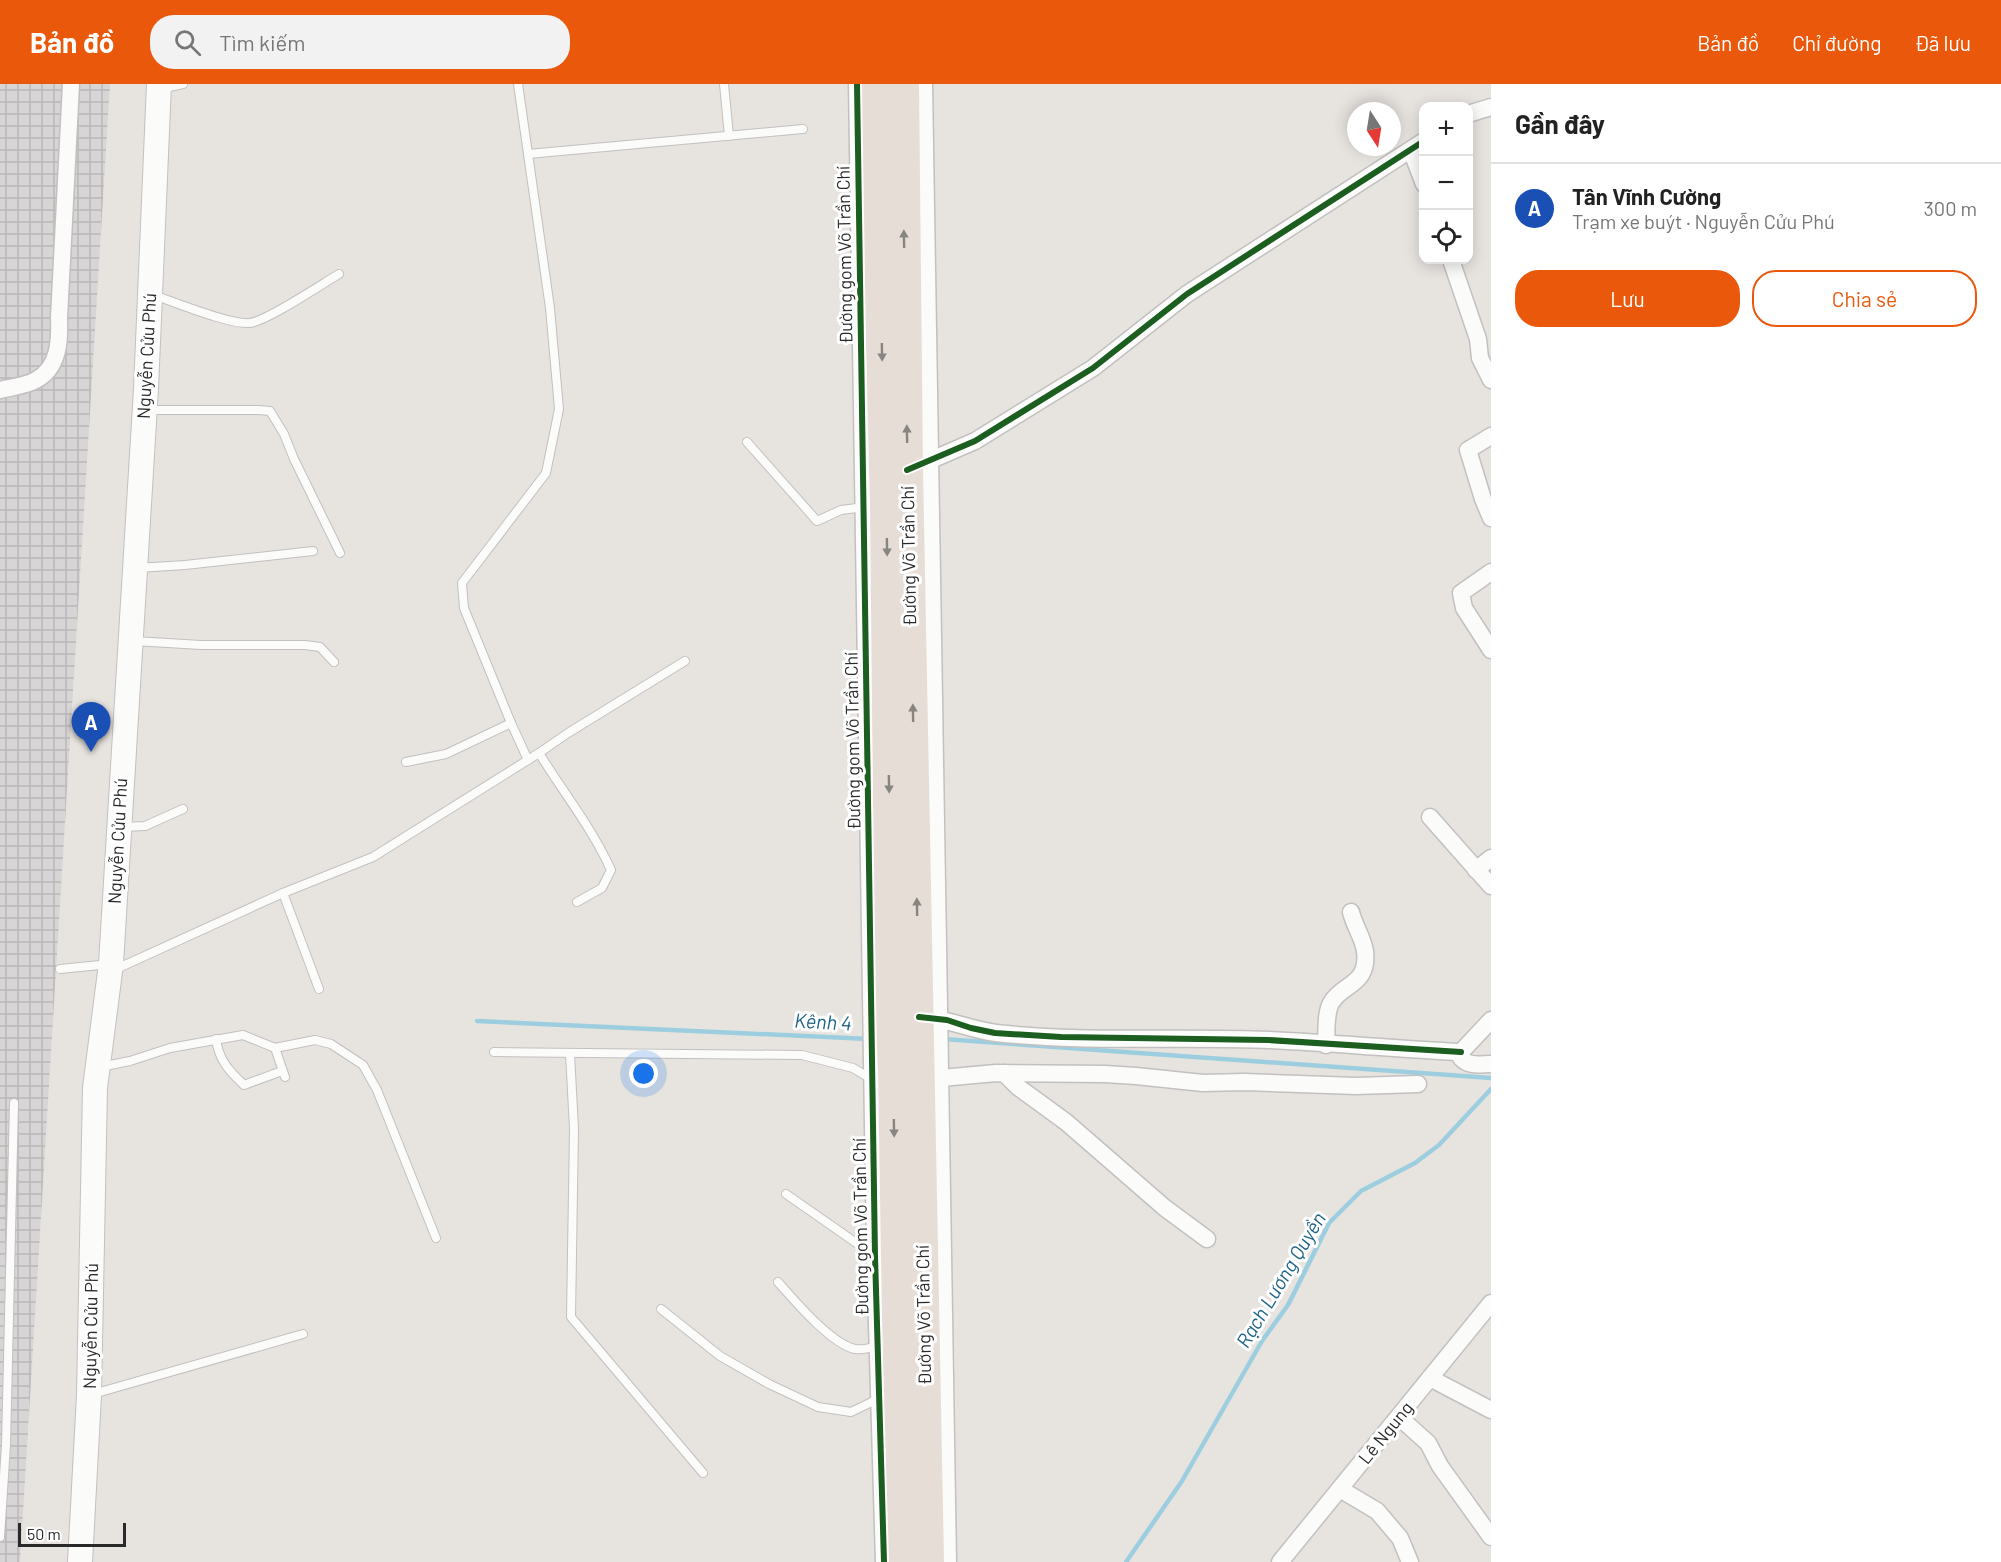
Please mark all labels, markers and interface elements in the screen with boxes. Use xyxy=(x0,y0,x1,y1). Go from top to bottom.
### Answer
search box xyxy=(150,15,570,69)
text: Bản đồ xyxy=(30,25,114,59)
icon: search xyxy=(171,26,204,59)
text: Tìm kiếm xyxy=(219,29,306,55)
text: Bản đồ xyxy=(1697,30,1759,55)
text: Chỉ đường xyxy=(1792,30,1881,55)
text: Đã lưu xyxy=(1914,30,1971,55)
north arrow xyxy=(1347,102,1401,156)
map controls xyxy=(1419,102,1473,264)
button: + xyxy=(1419,102,1473,156)
text: Gần đây xyxy=(1515,108,1605,139)
button: − xyxy=(1419,156,1473,210)
street label: Đường gom Võ Trần Chí xyxy=(831,166,857,344)
text: Tân Vĩnh Cường xyxy=(1572,183,1721,209)
text: A xyxy=(1528,196,1541,220)
text: 300 m xyxy=(1924,196,1977,220)
text: Trạm xe buýt · Nguyễn Cửu Phú xyxy=(1572,209,1835,233)
button: locate xyxy=(1419,210,1473,264)
one-way arrow xyxy=(900,229,909,248)
button: Lưu xyxy=(1515,270,1740,327)
button: Chia sẻ xyxy=(1752,270,1977,327)
street label: Nguyễn Cửu Phú xyxy=(132,292,160,420)
one-way arrow xyxy=(877,343,887,362)
one-way arrow xyxy=(902,424,912,443)
street label: Đường Võ Trần Chí xyxy=(896,486,920,626)
one-way arrow xyxy=(882,538,891,557)
street label: Đường gom Võ Trần Chí xyxy=(839,652,865,830)
pin: A xyxy=(72,702,110,752)
one-way arrow xyxy=(908,703,917,722)
one-way arrow xyxy=(884,775,894,794)
street label: Nguyễn Cửu Phú xyxy=(103,777,131,905)
one-way arrow xyxy=(912,898,922,917)
water label: Kênh 4 xyxy=(794,1008,852,1034)
your location xyxy=(629,1059,658,1088)
one-way arrow xyxy=(890,1118,899,1137)
street label: Đường gom Võ Trần Chí xyxy=(847,1138,873,1316)
water label: Rạch Lương Quyền xyxy=(1230,1207,1330,1352)
street label: Đường Võ Trần Chí xyxy=(911,1245,935,1385)
street label: Nguyễn Cửu Phú xyxy=(78,1263,102,1389)
street label: Lê Ngung xyxy=(1353,1397,1417,1468)
scale bar xyxy=(18,1520,126,1548)
text: 50 m xyxy=(27,1524,61,1543)

